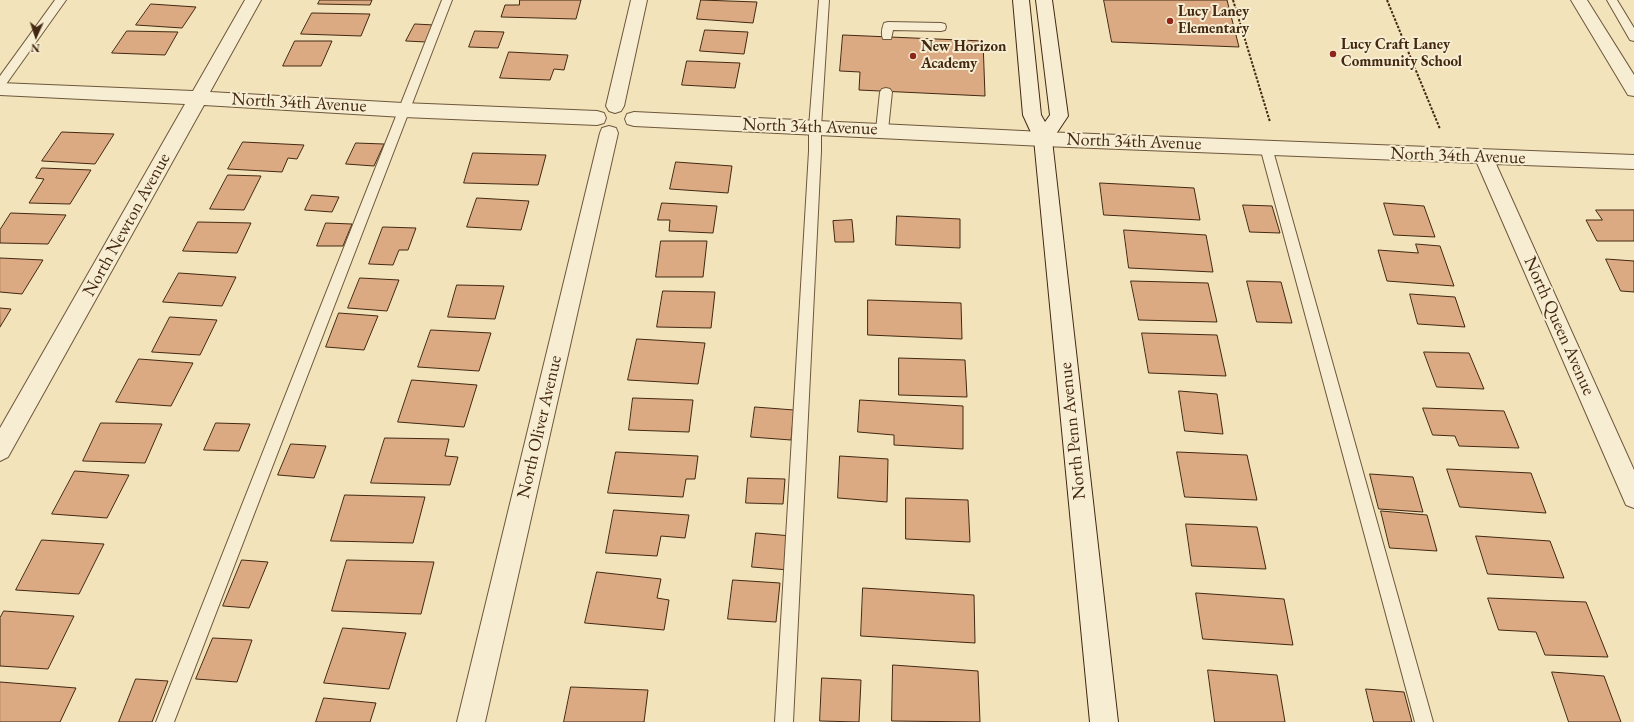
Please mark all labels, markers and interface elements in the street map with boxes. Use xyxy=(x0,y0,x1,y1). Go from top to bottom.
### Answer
place label: Lucy Laney Elementary xyxy=(1178,3,1249,38)
north arrow xyxy=(16,16,56,56)
marker: Lucy Laney Elementary xyxy=(1165,16,1175,26)
place label: Lucy Craft Laney Community School xyxy=(1341,36,1462,71)
place label: New Horizon Academy xyxy=(921,38,1006,73)
text: N xyxy=(31,41,40,55)
marker: Lucy Craft Laney Community School xyxy=(1328,49,1338,59)
marker: New Horizon Academy xyxy=(908,51,918,61)
street label: North 34th Avenue xyxy=(231,89,367,117)
street label: North 34th Avenue xyxy=(742,114,878,140)
street label: North 34th Avenue xyxy=(1066,129,1202,155)
street label: North 34th Avenue xyxy=(1390,143,1526,169)
street label: North Newton Avenue xyxy=(79,150,175,300)
street label: North Queen Avenue xyxy=(1519,253,1599,399)
street label: North Oliver Avenue xyxy=(513,353,567,501)
street label: North Penn Avenue xyxy=(1055,361,1091,501)

